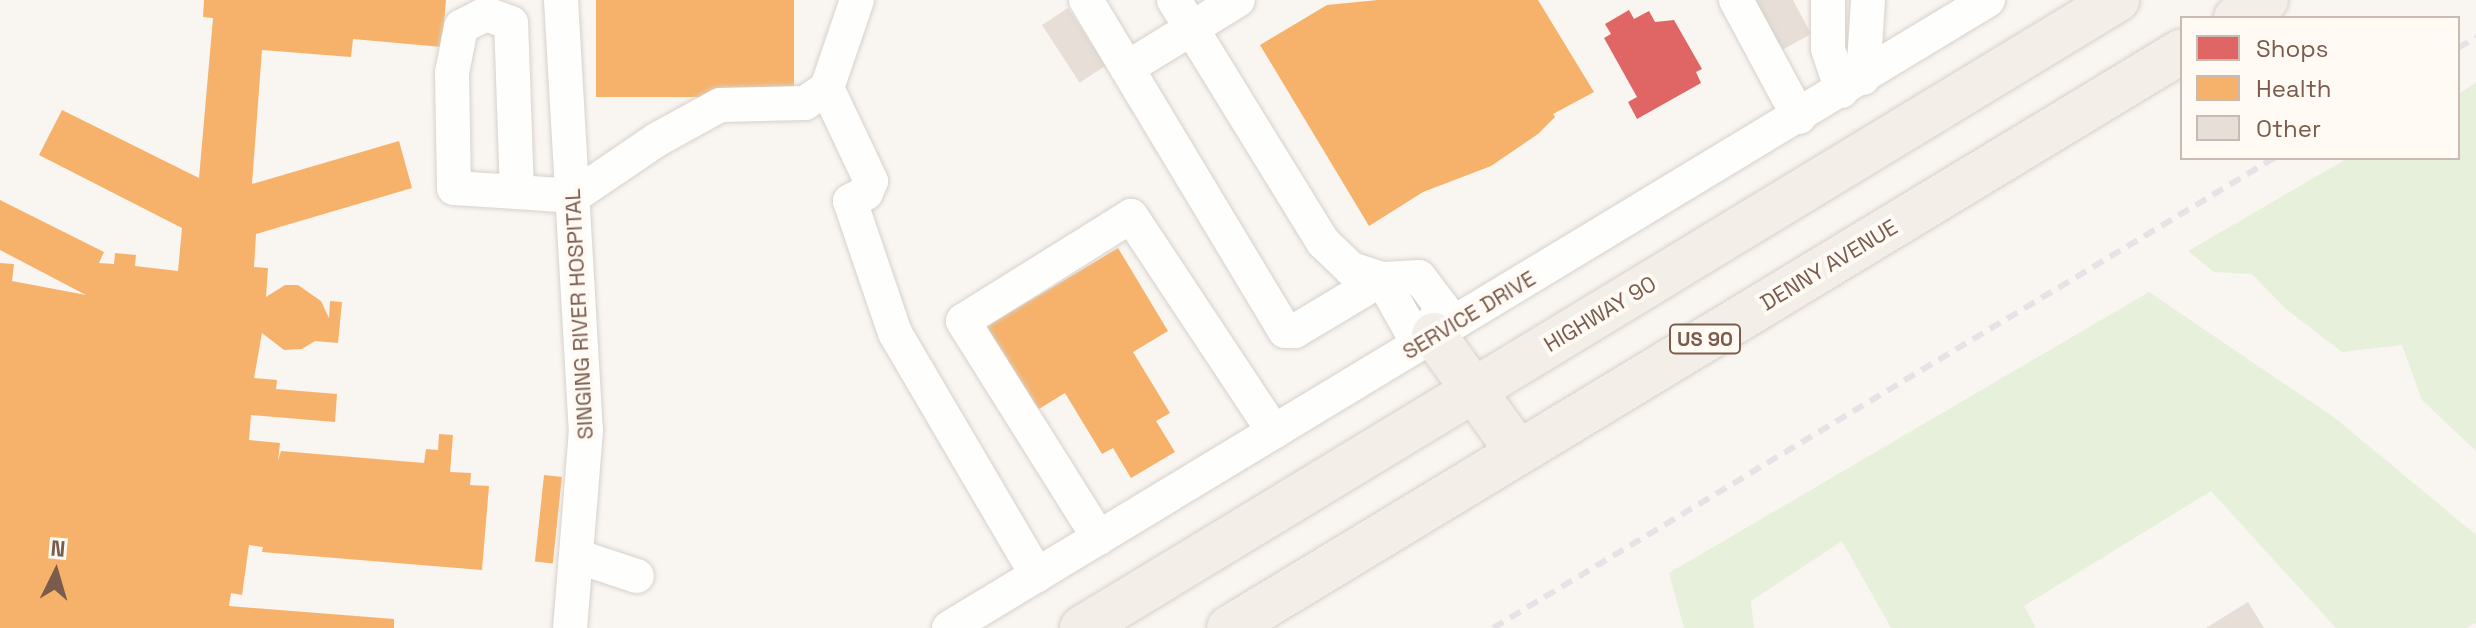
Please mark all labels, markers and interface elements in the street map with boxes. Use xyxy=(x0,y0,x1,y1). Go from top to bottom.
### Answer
legend xyxy=(2180,16,2460,160)
text: Shops xyxy=(2256,33,2328,64)
text: Health xyxy=(2256,73,2331,104)
text: Other xyxy=(2256,113,2321,144)
street label: SINGING RIVER HOSPITAL xyxy=(559,188,599,440)
street label: DENNY AVENUE xyxy=(1756,214,1902,316)
street label: SERVICE DRIVE xyxy=(1398,265,1540,365)
street label: HIGHWAY 90 xyxy=(1539,270,1661,358)
road number: US 90 xyxy=(1669,323,1741,355)
north arrow xyxy=(16,532,96,612)
text: N xyxy=(50,534,67,563)

